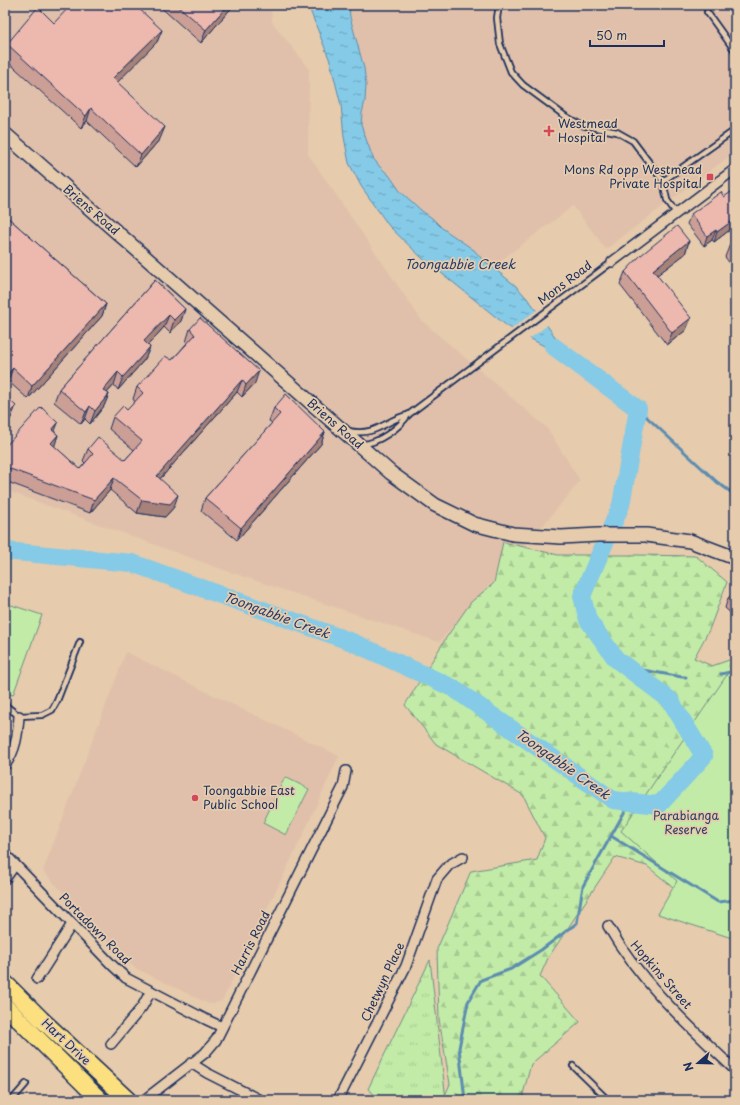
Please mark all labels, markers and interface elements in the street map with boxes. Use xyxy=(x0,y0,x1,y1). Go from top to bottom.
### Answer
scale bar xyxy=(590,22,664,48)
text: 50 m xyxy=(596,26,627,44)
place label: Westmead Hospital xyxy=(558,114,618,146)
marker: Westmead Hospital xyxy=(543,125,555,137)
place label: Mons Rd opp Westmead Private Hospital xyxy=(564,160,702,192)
marker: Mons Rd opp Westmead Private Hospital xyxy=(705,172,715,182)
street label: Briens Road xyxy=(60,180,124,239)
water label: Toongabbie Creek xyxy=(404,254,517,273)
street label: Mons Road xyxy=(534,256,595,309)
street label: Briens Road xyxy=(304,394,368,453)
water label: Toongabbie Creek xyxy=(222,587,334,643)
water label: Toongabbie Creek xyxy=(512,724,615,804)
place label: Toongabbie East Public School xyxy=(203,781,295,813)
marker: Toongabbie East Public School xyxy=(190,793,200,803)
park label: Parabianga Reserve xyxy=(653,806,720,838)
street label: Portadown Road xyxy=(56,888,136,968)
street label: Harris Road xyxy=(226,907,274,978)
street label: Hopkins Street xyxy=(627,936,697,1013)
street label: Chetwyn Place xyxy=(356,938,409,1024)
street label: Hart Drive xyxy=(38,1014,95,1069)
north arrow xyxy=(678,1043,718,1083)
text: N xyxy=(679,1059,698,1074)

